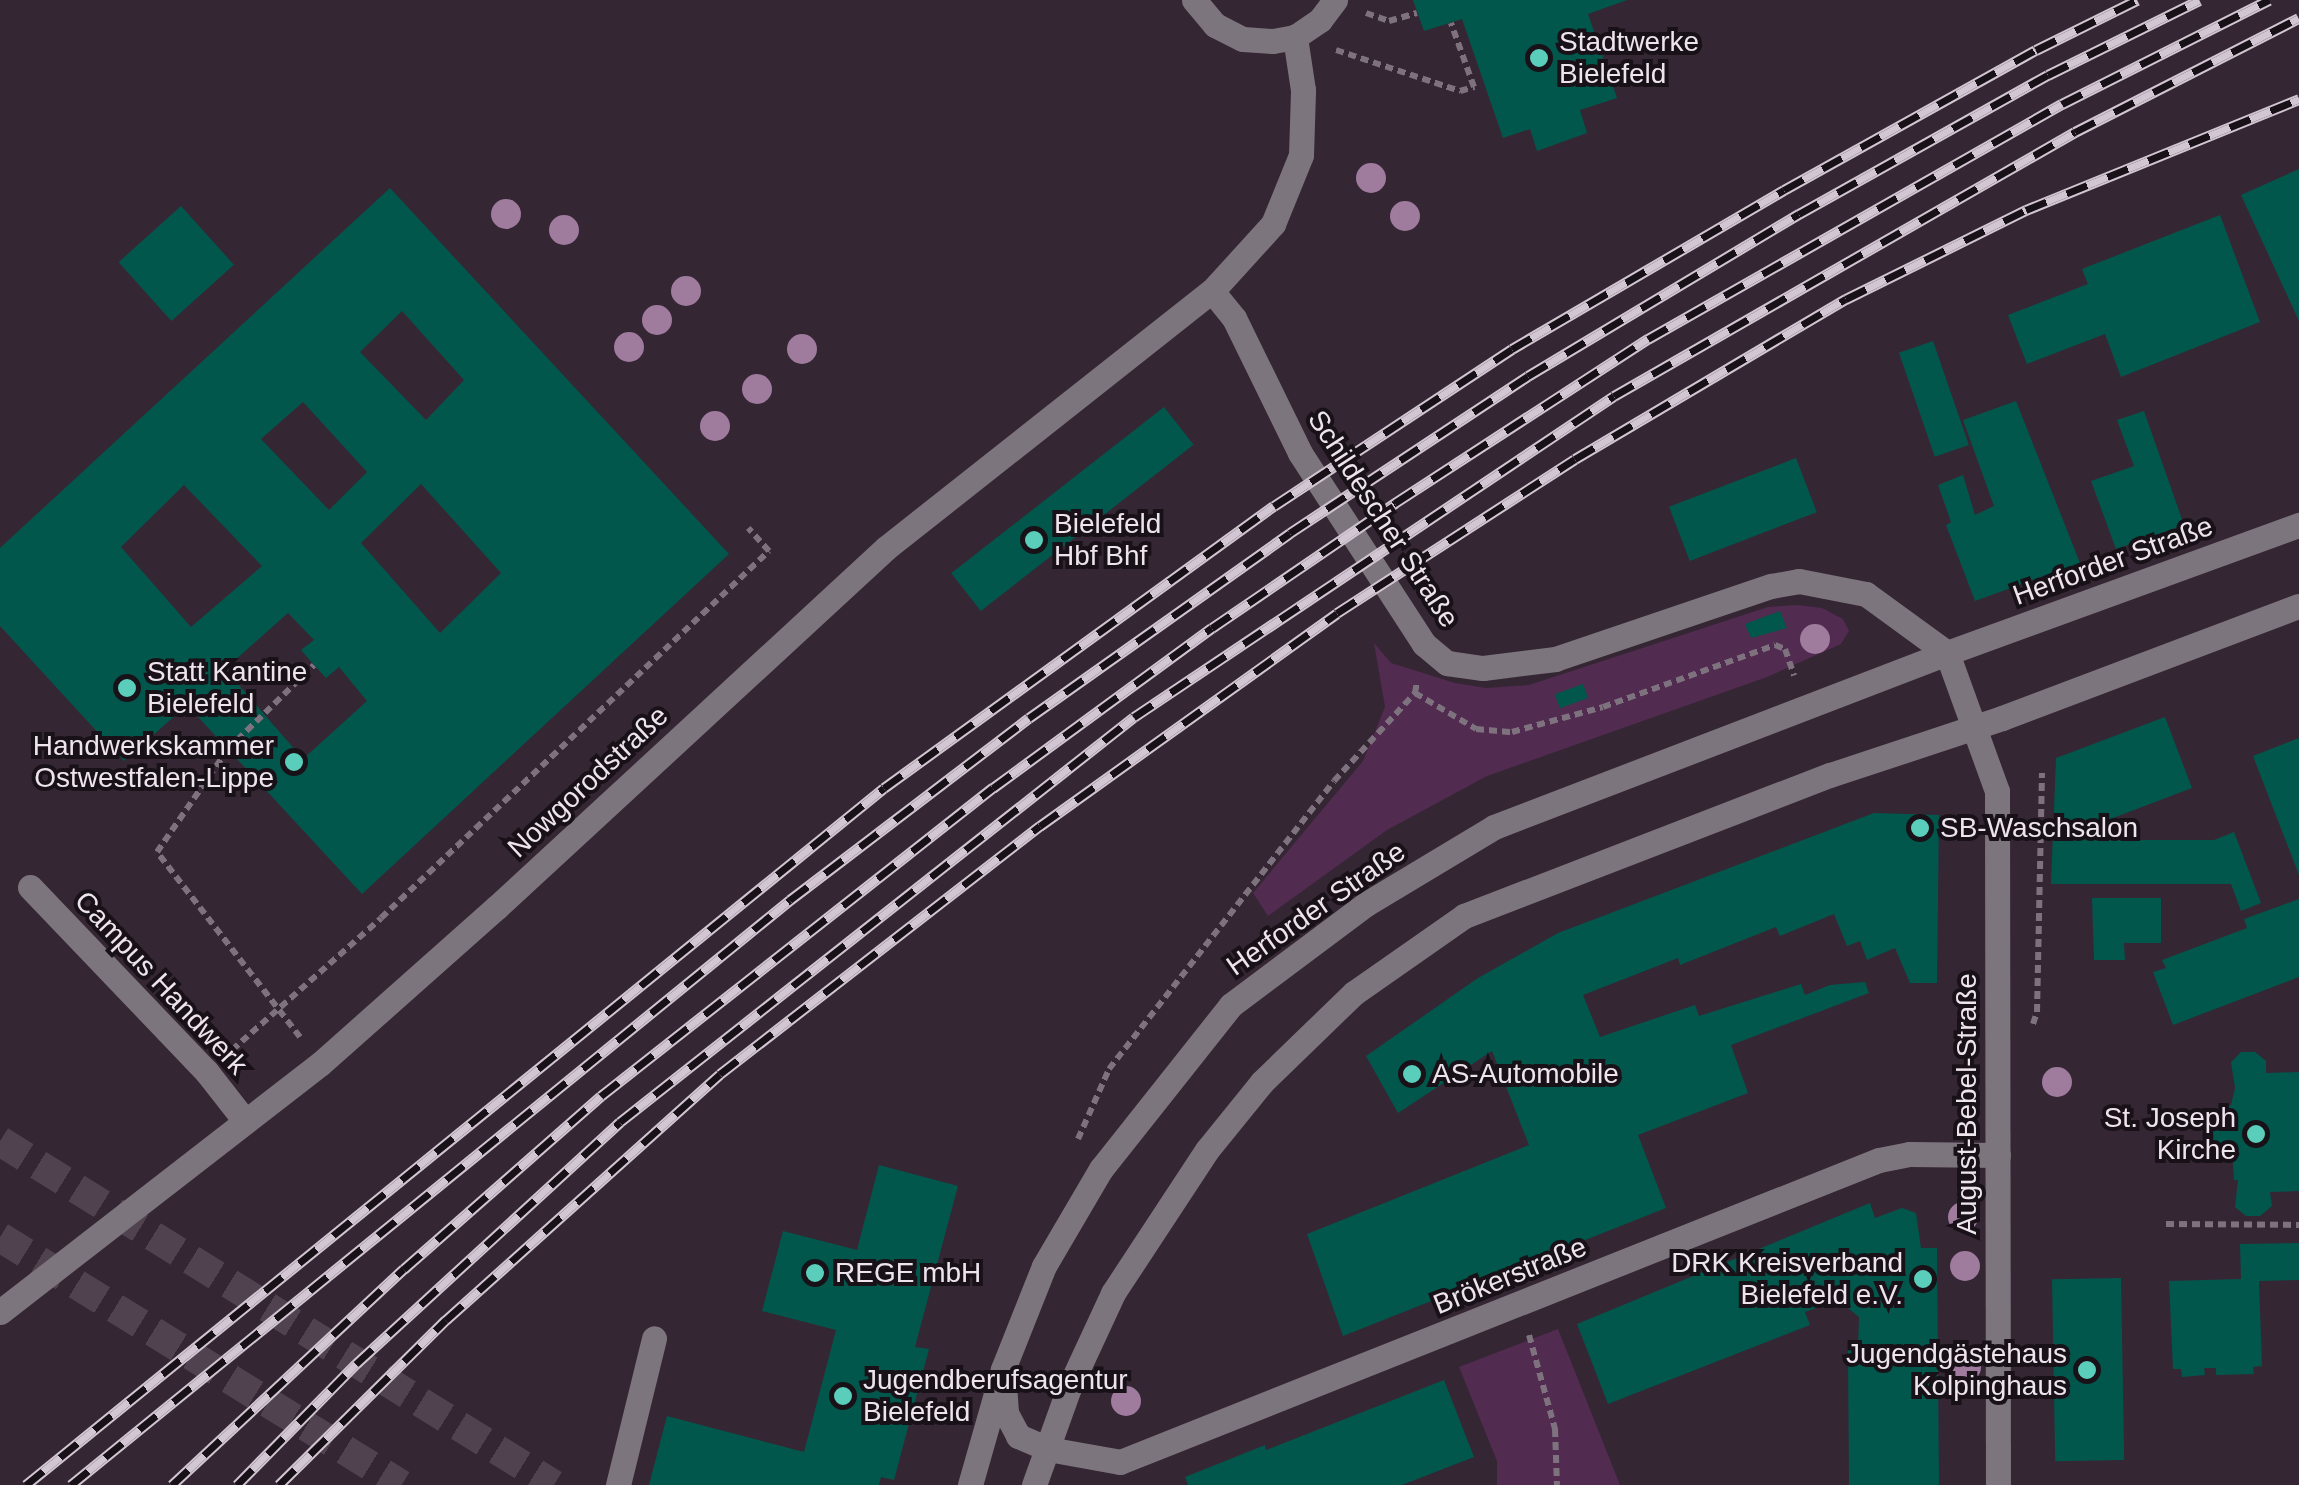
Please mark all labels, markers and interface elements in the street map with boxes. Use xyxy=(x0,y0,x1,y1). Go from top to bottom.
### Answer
place label: Stadtwerke Bielefeld xyxy=(1559,25,1699,91)
marker: Stadtwerke Bielefeld xyxy=(1528,47,1550,69)
street label: Schildescher Straße xyxy=(1300,404,1466,634)
place label: Bielefeld Hbf Bhf xyxy=(1054,507,1161,573)
street label: Herforder Straße xyxy=(2009,509,2217,613)
marker: Bielefeld Hbf Bhf xyxy=(1023,529,1045,551)
place label: Statt Kantine Bielefeld xyxy=(147,655,307,721)
marker: Statt Kantine Bielefeld xyxy=(116,677,138,699)
street label: Nowgorodstraße xyxy=(501,699,675,865)
place label: Handwerkskammer Ostwestfalen-Lippe xyxy=(33,729,274,795)
marker: Handwerkskammer Ostwestfalen-Lippe xyxy=(283,751,305,773)
place label: SB-Waschsalon xyxy=(1940,811,2138,845)
marker: SB-Waschsalon xyxy=(1909,817,1931,839)
street label: Herforder Straße xyxy=(1220,835,1412,983)
street label: Campus Handwerk xyxy=(68,884,254,1082)
street label: August-Bebel-Straße xyxy=(1950,973,1984,1235)
place label: AS-Automobile xyxy=(1432,1057,1619,1091)
marker: AS-Automobile xyxy=(1401,1063,1423,1085)
place label: St. Joseph Kirche xyxy=(2104,1101,2236,1167)
marker: St. Joseph Kirche xyxy=(2245,1123,2267,1145)
street label: Brökerstraße xyxy=(1429,1230,1591,1322)
place label: DRK Kreisverband Bielefeld e.V. xyxy=(1671,1246,1903,1312)
place label: REGE mbH xyxy=(835,1256,981,1290)
marker: REGE mbH xyxy=(804,1262,826,1284)
marker: DRK Kreisverband Bielefeld e.V. xyxy=(1912,1268,1934,1290)
place label: Jugendgästehaus Kolpinghaus xyxy=(1846,1337,2067,1403)
marker: Jugendgästehaus Kolpinghaus xyxy=(2076,1359,2098,1381)
place label: Jugendberufsagentur Bielefeld xyxy=(863,1363,1128,1429)
marker: Jugendberufsagentur Bielefeld xyxy=(832,1385,854,1407)

